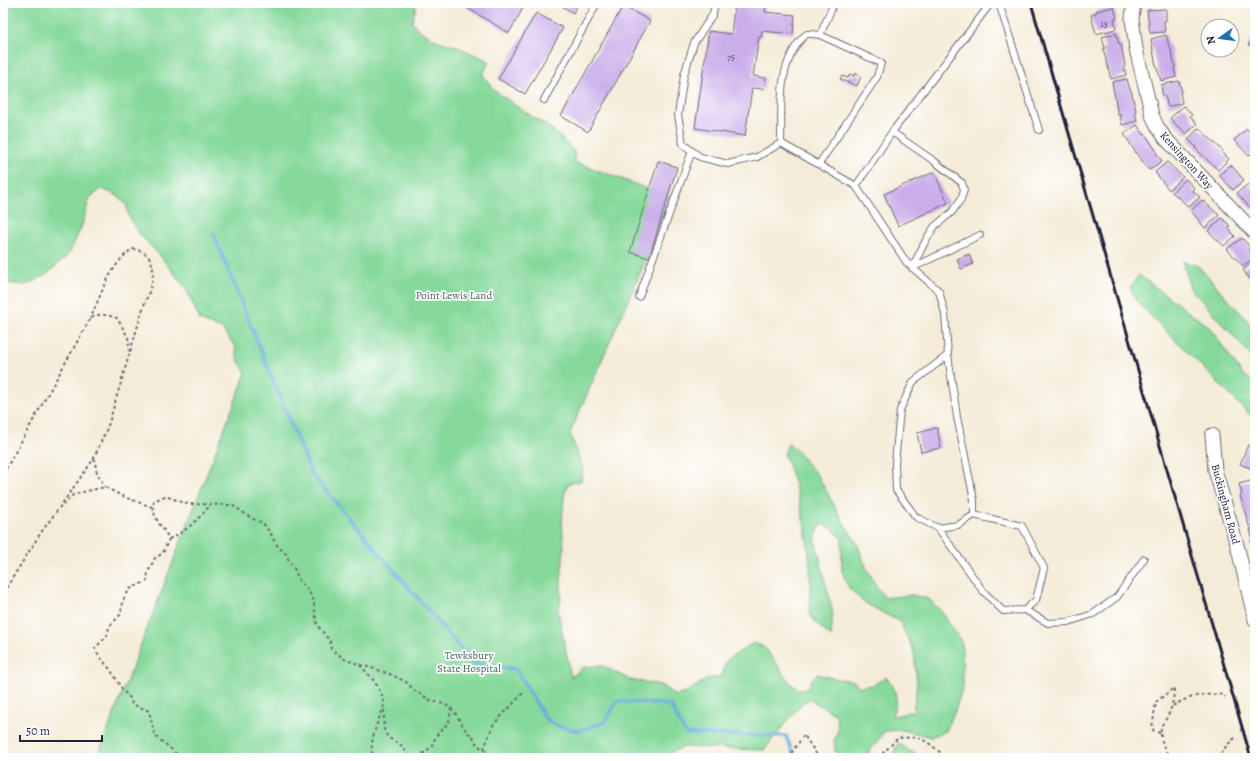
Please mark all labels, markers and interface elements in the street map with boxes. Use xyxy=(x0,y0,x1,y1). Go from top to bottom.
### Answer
house number: 13 xyxy=(1101,18,1108,30)
north arrow xyxy=(1200,18,1240,58)
text: N xyxy=(1203,35,1219,46)
house number: 75 xyxy=(727,51,735,63)
street label: Kensington Way xyxy=(1157,128,1217,193)
park label: Point Lewis Land xyxy=(416,288,492,303)
street label: Buckingham Road xyxy=(1208,462,1243,546)
park label: Tewksbury State Hospital xyxy=(437,648,501,676)
scale bar xyxy=(20,717,102,743)
text: 50 m xyxy=(26,723,50,739)

